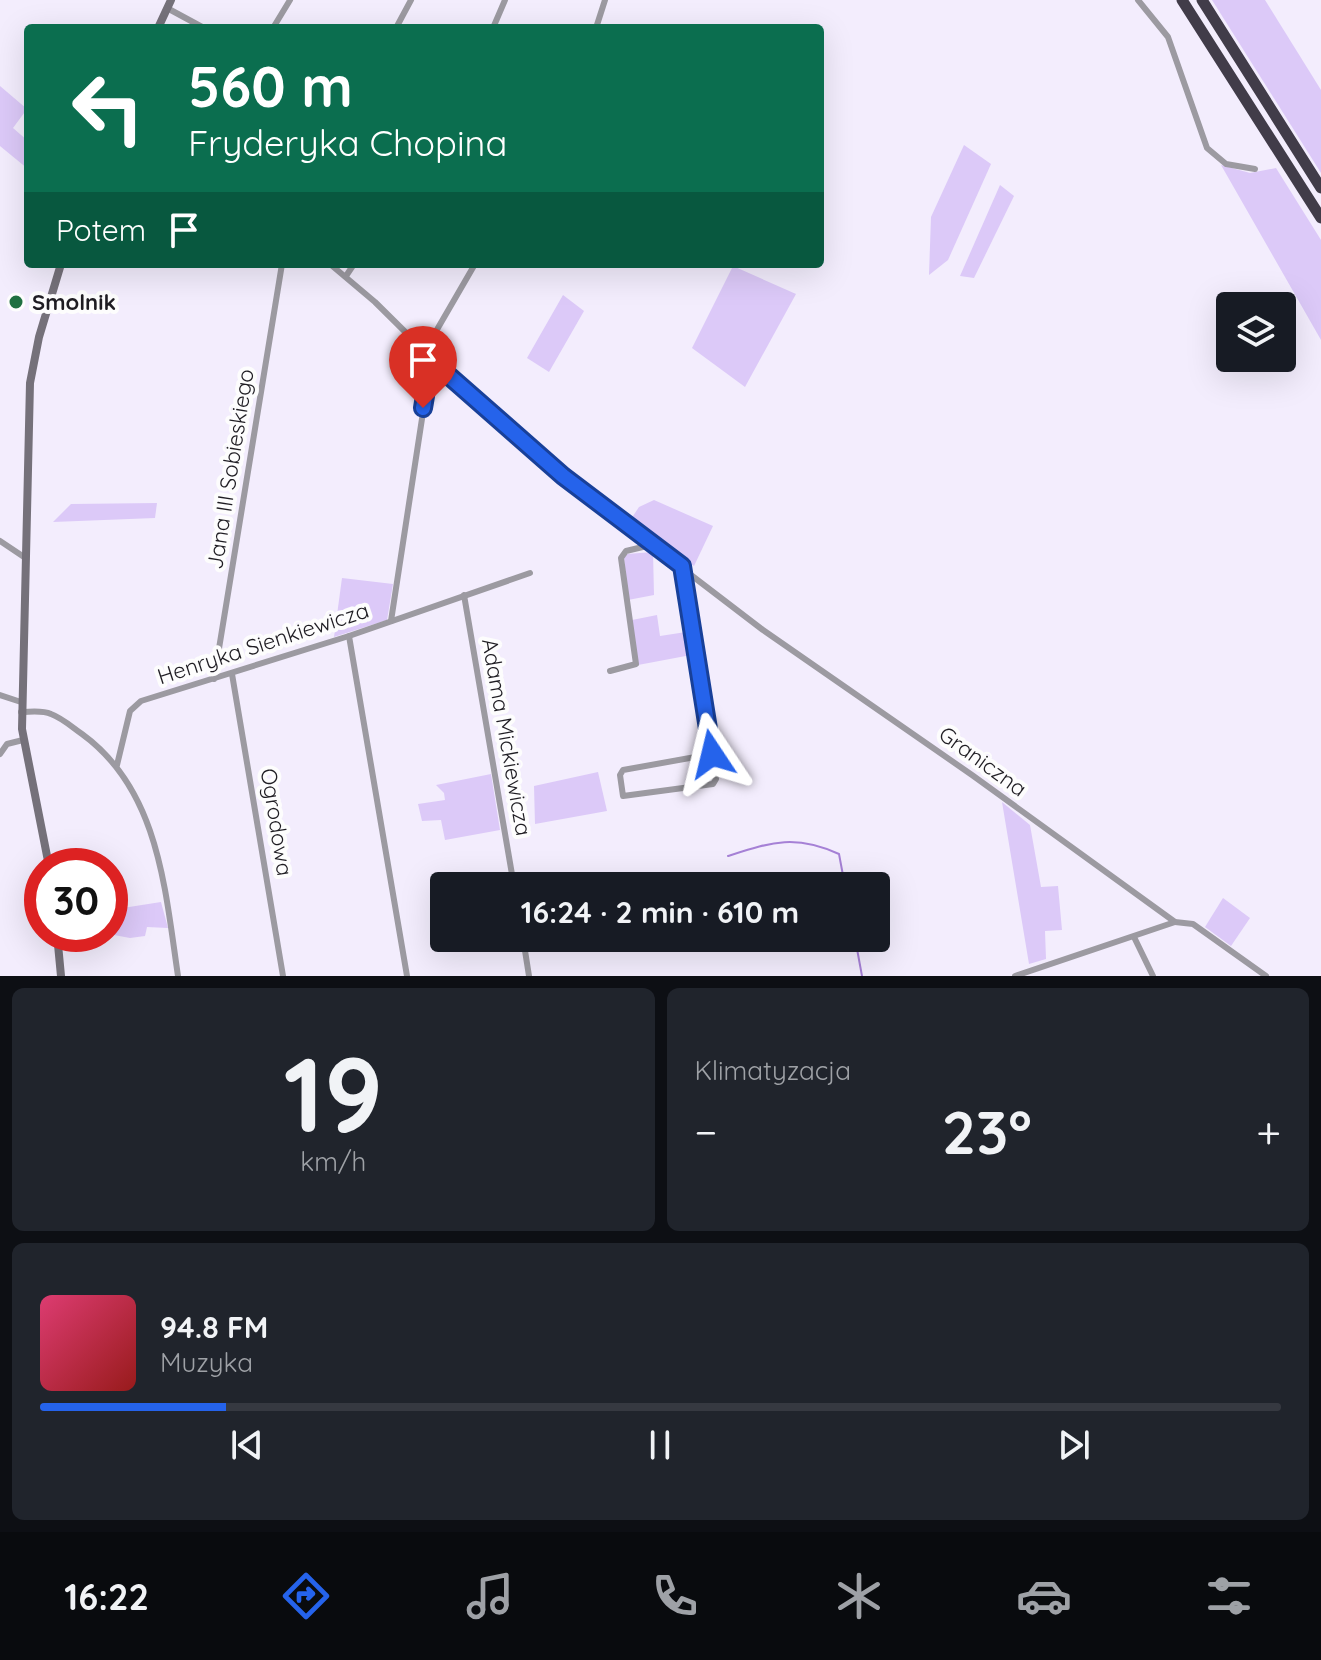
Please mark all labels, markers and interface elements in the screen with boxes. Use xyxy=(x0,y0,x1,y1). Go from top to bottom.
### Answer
text: 560 m xyxy=(188,51,353,121)
icon: left xyxy=(56,56,160,160)
text: Fryderyka Chopina xyxy=(188,120,507,165)
icon: arrive xyxy=(162,208,206,252)
text: Potem xyxy=(56,211,146,249)
place label: Smolnik xyxy=(32,288,116,316)
map controls xyxy=(1216,292,1296,372)
button: layers xyxy=(1216,292,1296,372)
marker: Smolnik xyxy=(7,293,25,311)
pin xyxy=(389,326,457,408)
icon: arrive xyxy=(401,338,445,382)
street label: Jana III Sobieskiego xyxy=(200,367,260,571)
street label: Henryka Sienkiewicza xyxy=(154,596,372,690)
street label: Adama Mickiewicza xyxy=(476,636,538,838)
position arrow xyxy=(670,712,754,796)
street label: Graniczna xyxy=(933,720,1033,802)
street label: Ogrodowa xyxy=(255,766,299,878)
speed limit sign: 30 xyxy=(24,848,128,952)
text: 16:24 · 2 min · 610 m xyxy=(521,893,799,931)
text: 19 xyxy=(283,1028,383,1158)
text: Klimatyzacja xyxy=(695,1054,851,1087)
text: 23° xyxy=(942,1094,1032,1169)
text: − xyxy=(695,1104,717,1159)
text: + xyxy=(1256,1104,1281,1159)
text: km/h xyxy=(300,1145,366,1178)
text: 94.8 FM xyxy=(160,1308,268,1346)
text: Muzyka xyxy=(160,1346,253,1379)
icon: previous xyxy=(225,1423,269,1467)
icon: pause xyxy=(638,1423,682,1467)
icon: next xyxy=(1052,1423,1096,1467)
icon: directions xyxy=(278,1568,334,1624)
icon: music xyxy=(462,1568,518,1624)
icon: phone xyxy=(647,1568,703,1624)
icon: climate xyxy=(831,1568,887,1624)
icon: car xyxy=(1016,1568,1072,1624)
icon: filters xyxy=(1201,1568,1257,1624)
text: 16:22 xyxy=(64,1574,149,1619)

